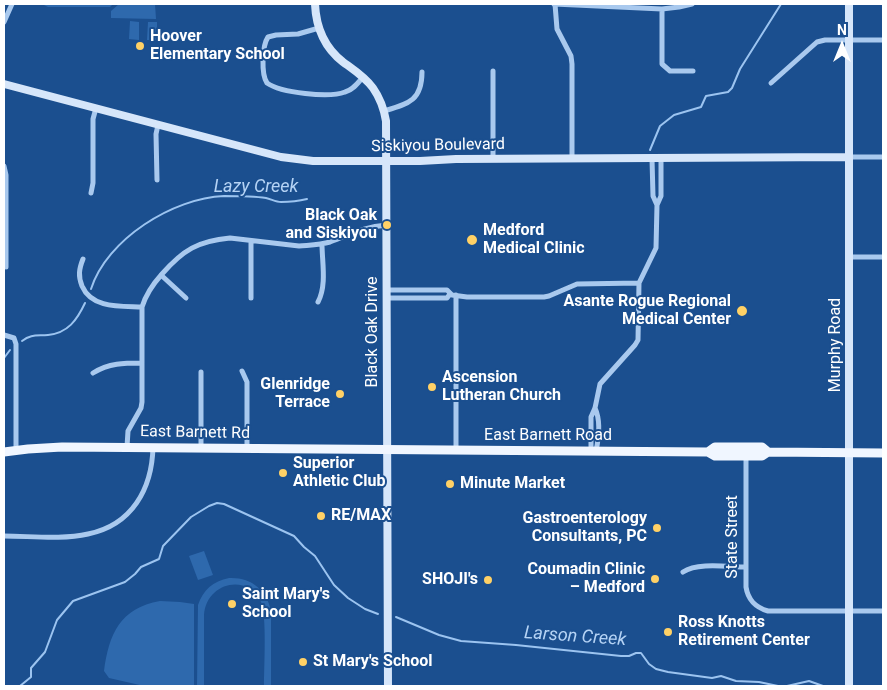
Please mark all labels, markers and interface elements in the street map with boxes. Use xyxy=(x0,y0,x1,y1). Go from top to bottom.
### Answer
north arrow xyxy=(817,20,867,70)
text: N xyxy=(837,22,847,38)
place label: Hoover Elementary School xyxy=(150,27,285,65)
marker: Hoover Elementary School xyxy=(134,40,146,52)
street label: Siskiyou Boulevard xyxy=(371,135,505,157)
water label: Lazy Creek xyxy=(214,176,298,198)
place label: Black Oak and Siskiyou xyxy=(285,206,377,244)
marker: Black Oak and Siskiyou xyxy=(381,219,393,231)
place label: Medford Medical Clinic xyxy=(483,221,584,259)
marker: Medford Medical Clinic xyxy=(465,233,479,247)
street label: Black Oak Drive xyxy=(363,277,383,387)
place label: Asante Rogue Regional Medical Center xyxy=(563,292,731,330)
street label: Murphy Road xyxy=(826,298,846,392)
marker: Asante Rogue Regional Medical Center xyxy=(735,304,749,318)
place label: Ascension Lutheran Church xyxy=(442,368,561,406)
place label: Glenridge Terrace xyxy=(260,375,330,413)
marker: Ascension Lutheran Church xyxy=(426,381,438,393)
marker: Glenridge Terrace xyxy=(334,388,346,400)
street label: East Barnett Rd xyxy=(140,422,250,444)
street label: East Barnett Road xyxy=(484,426,612,446)
place label: Superior Athletic Club xyxy=(293,454,385,492)
marker: Superior Athletic Club xyxy=(277,467,289,479)
place label: Minute Market xyxy=(460,474,565,494)
marker: Minute Market xyxy=(444,478,456,490)
street label: State Street xyxy=(723,495,743,579)
place label: RE/MAX xyxy=(331,506,391,526)
place label: Gastroenterology Consultants, PC xyxy=(522,509,647,547)
marker: RE/MAX xyxy=(315,510,327,522)
marker: Gastroenterology Consultants, PC xyxy=(651,522,663,534)
place label: Coumadin Clinic – Medford xyxy=(527,560,645,598)
place label: SHOJI's xyxy=(422,570,478,590)
marker: Coumadin Clinic – Medford xyxy=(649,573,661,585)
marker: SHOJI's xyxy=(482,574,494,586)
place label: Saint Mary's School xyxy=(242,585,330,623)
marker: Saint Mary's School xyxy=(226,598,238,610)
place label: Ross Knotts Retirement Center xyxy=(678,613,810,651)
water label: Larson Creek xyxy=(523,623,627,651)
marker: Ross Knotts Retirement Center xyxy=(662,626,674,638)
place label: St Mary's School xyxy=(313,652,433,672)
marker: St Mary's School xyxy=(297,656,309,668)

